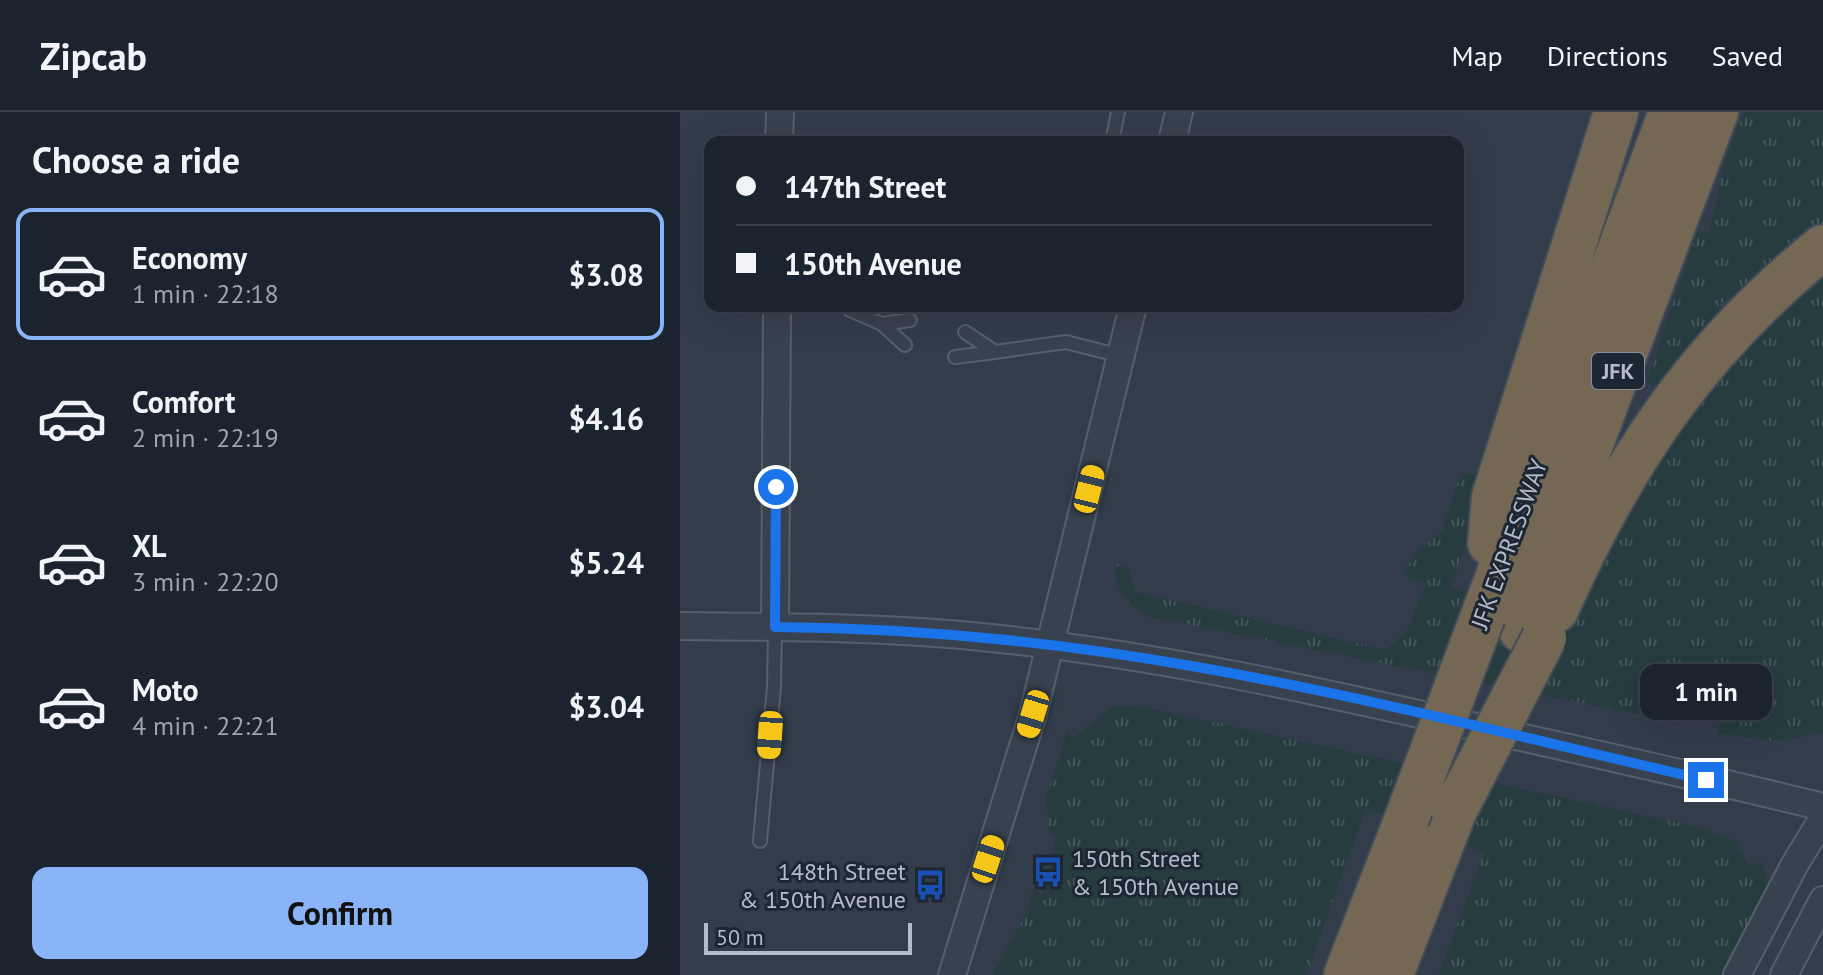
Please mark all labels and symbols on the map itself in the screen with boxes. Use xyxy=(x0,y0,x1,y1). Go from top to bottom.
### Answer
road number: JFK xyxy=(1592,353,1644,389)
street label: JFK EXPRESSWAY xyxy=(1464,454,1554,634)
car xyxy=(1072,463,1106,515)
route start xyxy=(758,469,794,505)
callout: 1 min xyxy=(1640,664,1772,720)
car xyxy=(1015,688,1051,740)
car xyxy=(756,710,784,760)
route end xyxy=(1688,762,1724,798)
car xyxy=(969,832,1007,886)
place label: 150th Street & 150th Avenue xyxy=(1072,843,1239,902)
bus stop icon: 150th Street & 150th Avenue xyxy=(1031,855,1065,889)
place label: 148th Street & 150th Avenue xyxy=(739,856,906,915)
bus stop icon: 148th Street & 150th Avenue xyxy=(913,868,947,902)
scale bar xyxy=(704,919,912,955)

